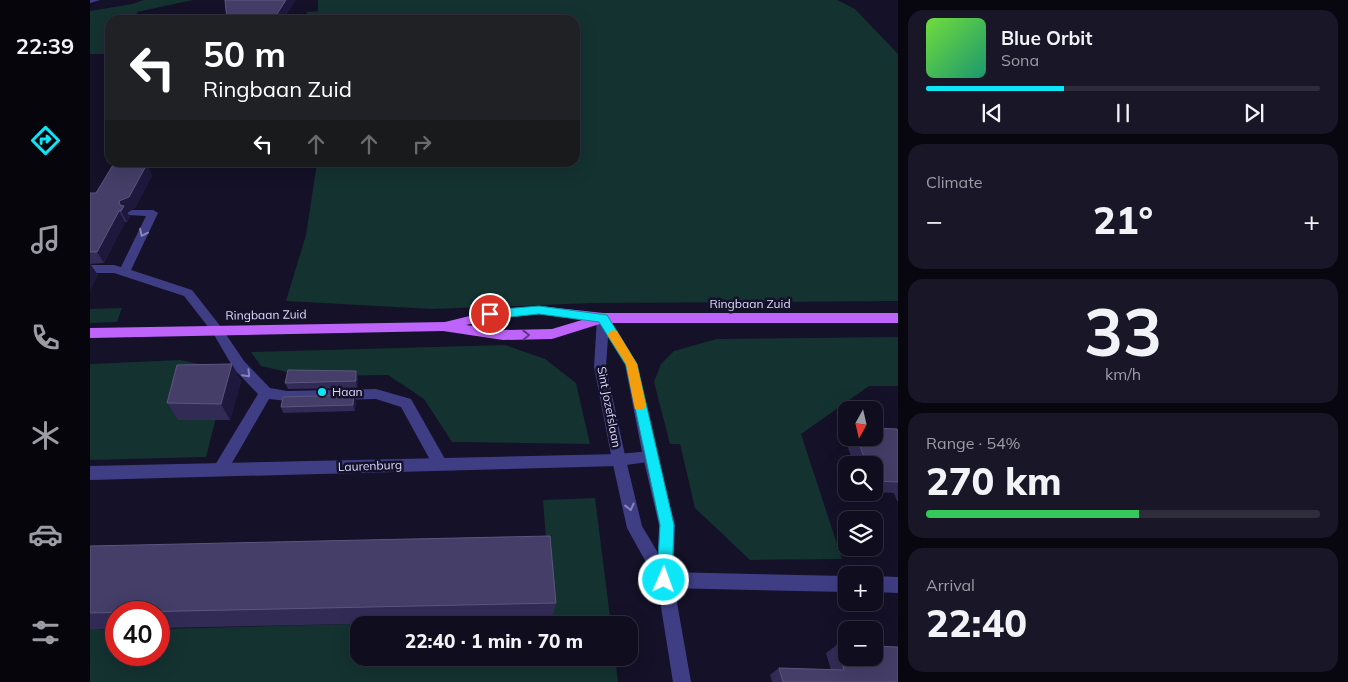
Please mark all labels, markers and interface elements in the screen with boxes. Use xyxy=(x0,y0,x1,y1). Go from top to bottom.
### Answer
text: Blue Orbit xyxy=(1001,26,1092,50)
text: 22:39 xyxy=(16,32,74,60)
text: 50 m xyxy=(203,32,286,76)
icon: left xyxy=(120,35,185,100)
text: Sona xyxy=(1001,50,1039,70)
text: Ringbaan Zuid xyxy=(203,75,352,103)
icon: previous xyxy=(978,99,1006,127)
icon: pause xyxy=(1109,99,1137,127)
icon: next xyxy=(1240,99,1268,127)
icon: directions xyxy=(28,123,63,158)
icon: left xyxy=(249,130,277,158)
icon: ahead xyxy=(302,130,330,158)
icon: ahead xyxy=(355,130,383,158)
icon: right xyxy=(408,130,436,158)
text: Climate xyxy=(926,172,982,192)
text: 21° xyxy=(1093,196,1153,244)
text: − xyxy=(926,203,943,238)
text: + xyxy=(1303,203,1320,238)
icon: music xyxy=(28,222,63,257)
one-way arrow xyxy=(139,228,150,237)
text: 33 xyxy=(1084,291,1162,372)
pin xyxy=(469,293,511,335)
street label: Ringbaan Zuid xyxy=(709,296,791,311)
icon: arrive xyxy=(476,300,504,328)
street label: Ringbaan Zuid xyxy=(225,306,307,323)
icon: phone xyxy=(28,320,63,355)
one-way arrow xyxy=(522,330,530,340)
text: km/h xyxy=(1105,364,1141,384)
street label: Sint Jozefslaan xyxy=(594,365,625,449)
one-way arrow xyxy=(241,368,250,377)
place label: Haan xyxy=(332,384,363,399)
marker: Haan xyxy=(316,386,328,398)
north arrow xyxy=(838,401,882,446)
map controls xyxy=(838,401,883,666)
icon: climate xyxy=(28,418,63,453)
text: Range · 54% xyxy=(926,433,1021,453)
button: search xyxy=(838,456,883,501)
street label: Laurenburg xyxy=(338,457,402,474)
text: 270 km xyxy=(926,457,1062,505)
one-way arrow xyxy=(625,503,635,511)
button: layers xyxy=(838,511,883,556)
icon: car xyxy=(28,517,63,552)
position arrow xyxy=(637,553,689,605)
button: + xyxy=(838,566,883,611)
text: Arrival xyxy=(926,575,975,595)
text: 22:40 xyxy=(926,599,1027,647)
speed limit sign: 40 xyxy=(105,601,170,666)
icon: filters xyxy=(28,615,63,650)
button: − xyxy=(838,621,883,666)
text: 22:40 · 1 min · 70 m xyxy=(405,629,583,653)

